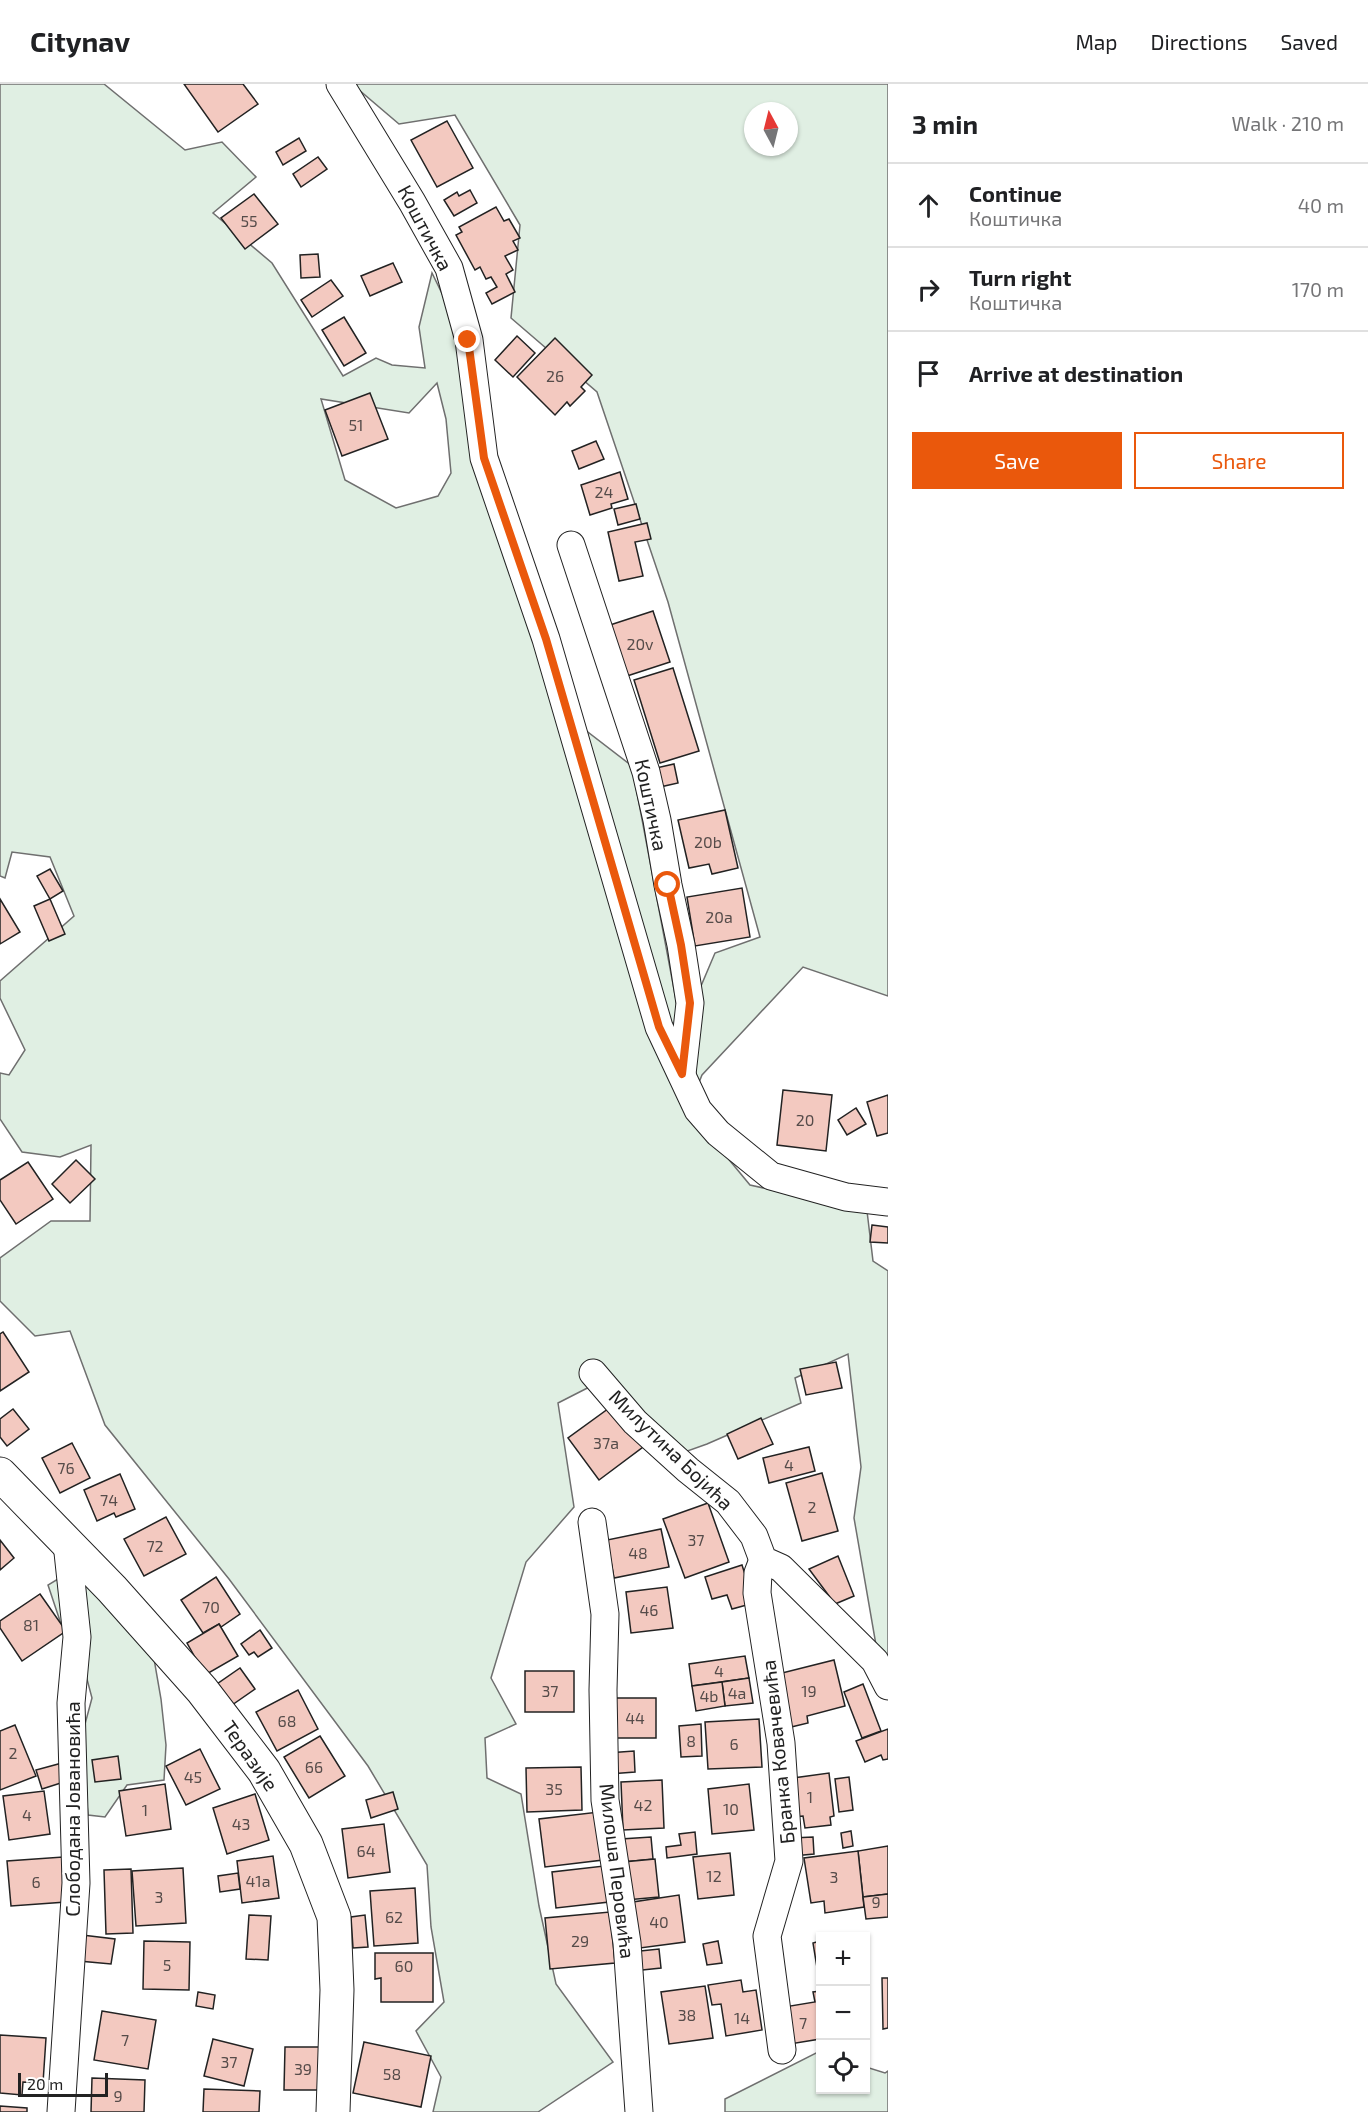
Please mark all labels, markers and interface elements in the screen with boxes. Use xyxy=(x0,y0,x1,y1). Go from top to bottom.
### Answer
text: Citynav xyxy=(30,24,130,58)
text: Map xyxy=(1075,29,1118,54)
text: Directions xyxy=(1151,29,1247,54)
text: Saved xyxy=(1280,29,1338,54)
north arrow xyxy=(744,102,798,156)
text: 3 min xyxy=(912,108,978,139)
text: Walk · 210 m xyxy=(1232,111,1344,135)
text: Continue xyxy=(969,180,1062,206)
street label: Коштичка xyxy=(393,181,458,274)
icon: ahead xyxy=(912,189,945,222)
text: 40 m xyxy=(1298,193,1344,217)
text: Коштичка xyxy=(969,206,1062,230)
house number: 55 xyxy=(240,211,258,230)
text: Turn right xyxy=(969,264,1071,290)
icon: right xyxy=(912,273,945,306)
text: 170 m xyxy=(1292,277,1344,301)
text: Коштичка xyxy=(969,290,1062,314)
route end xyxy=(454,326,480,352)
icon: arrive xyxy=(912,357,945,390)
text: Arrive at destination xyxy=(969,360,1183,386)
house number: 26 xyxy=(546,366,564,385)
house number: 51 xyxy=(349,415,363,434)
button: Save xyxy=(912,432,1122,489)
button: Share xyxy=(1134,432,1344,489)
house number: 24 xyxy=(595,482,614,501)
house number: 20v xyxy=(626,634,654,653)
street label: Коштичка xyxy=(631,757,673,853)
house number: 20b xyxy=(694,832,722,851)
route start xyxy=(654,871,680,897)
house number: 20a xyxy=(705,907,733,926)
house number: 20 xyxy=(796,1110,814,1129)
street label: Милутина Бојића xyxy=(604,1384,739,1515)
house number: 37a xyxy=(593,1433,619,1452)
house number: 4 xyxy=(784,1455,794,1474)
house number: 76 xyxy=(57,1458,75,1477)
house number: 74 xyxy=(100,1490,118,1509)
house number: 2 xyxy=(808,1497,817,1516)
house number: 37 xyxy=(687,1530,705,1549)
house number: 72 xyxy=(146,1536,164,1555)
house number: 48 xyxy=(628,1543,648,1562)
house number: 70 xyxy=(202,1597,220,1616)
house number: 46 xyxy=(640,1600,659,1619)
house number: 81 xyxy=(23,1615,39,1634)
street label: Бранка Ковачевића xyxy=(755,1659,799,1845)
house number: 4 xyxy=(714,1661,724,1680)
house number: 37 xyxy=(541,1681,559,1700)
house number: 19 xyxy=(801,1681,817,1700)
house number: 4a xyxy=(728,1683,746,1702)
house number: 4b xyxy=(700,1686,718,1705)
street label: Слободана Јовановића xyxy=(60,1701,84,1917)
house number: 44 xyxy=(625,1708,645,1727)
house number: 68 xyxy=(278,1711,296,1730)
street label: Теразије xyxy=(218,1716,284,1795)
house number: 8 xyxy=(686,1731,696,1750)
house number: 6 xyxy=(729,1734,739,1753)
house number: 2 xyxy=(9,1743,18,1762)
house number: 66 xyxy=(305,1757,323,1776)
house number: 45 xyxy=(184,1767,202,1786)
house number: 35 xyxy=(545,1779,563,1798)
street label: Милоша Перовића xyxy=(595,1782,641,1960)
house number: 1 xyxy=(807,1787,813,1806)
house number: 42 xyxy=(634,1795,652,1814)
house number: 10 xyxy=(723,1799,739,1818)
house number: 1 xyxy=(142,1800,148,1819)
house number: 4 xyxy=(22,1805,32,1824)
house number: 43 xyxy=(232,1814,250,1833)
house number: 64 xyxy=(357,1841,376,1860)
house number: 12 xyxy=(706,1866,722,1885)
house number: 3 xyxy=(830,1867,838,1886)
house number: 41a xyxy=(246,1871,271,1890)
house number: 6 xyxy=(31,1872,41,1891)
house number: 3 xyxy=(155,1887,163,1906)
house number: 9 xyxy=(871,1892,881,1911)
house number: 62 xyxy=(385,1907,403,1926)
house number: 40 xyxy=(649,1912,669,1931)
house number: 29 xyxy=(571,1931,589,1950)
map controls xyxy=(816,1932,870,2094)
button: + xyxy=(816,1932,870,1986)
house number: 5 xyxy=(163,1955,171,1974)
house number: 60 xyxy=(395,1956,413,1975)
button: − xyxy=(816,1986,870,2040)
house number: 38 xyxy=(678,2005,696,2024)
house number: 14 xyxy=(734,2008,750,2027)
house number: 7 xyxy=(799,2013,807,2032)
house number: 7 xyxy=(121,2030,129,2049)
button: locate xyxy=(816,2040,870,2094)
house number: 37 xyxy=(220,2052,238,2071)
house number: 39 xyxy=(294,2059,312,2078)
house number: 58 xyxy=(383,2064,401,2083)
scale bar xyxy=(18,2070,108,2098)
text: 20 m xyxy=(27,2074,63,2093)
house number: 9 xyxy=(113,2086,123,2105)

